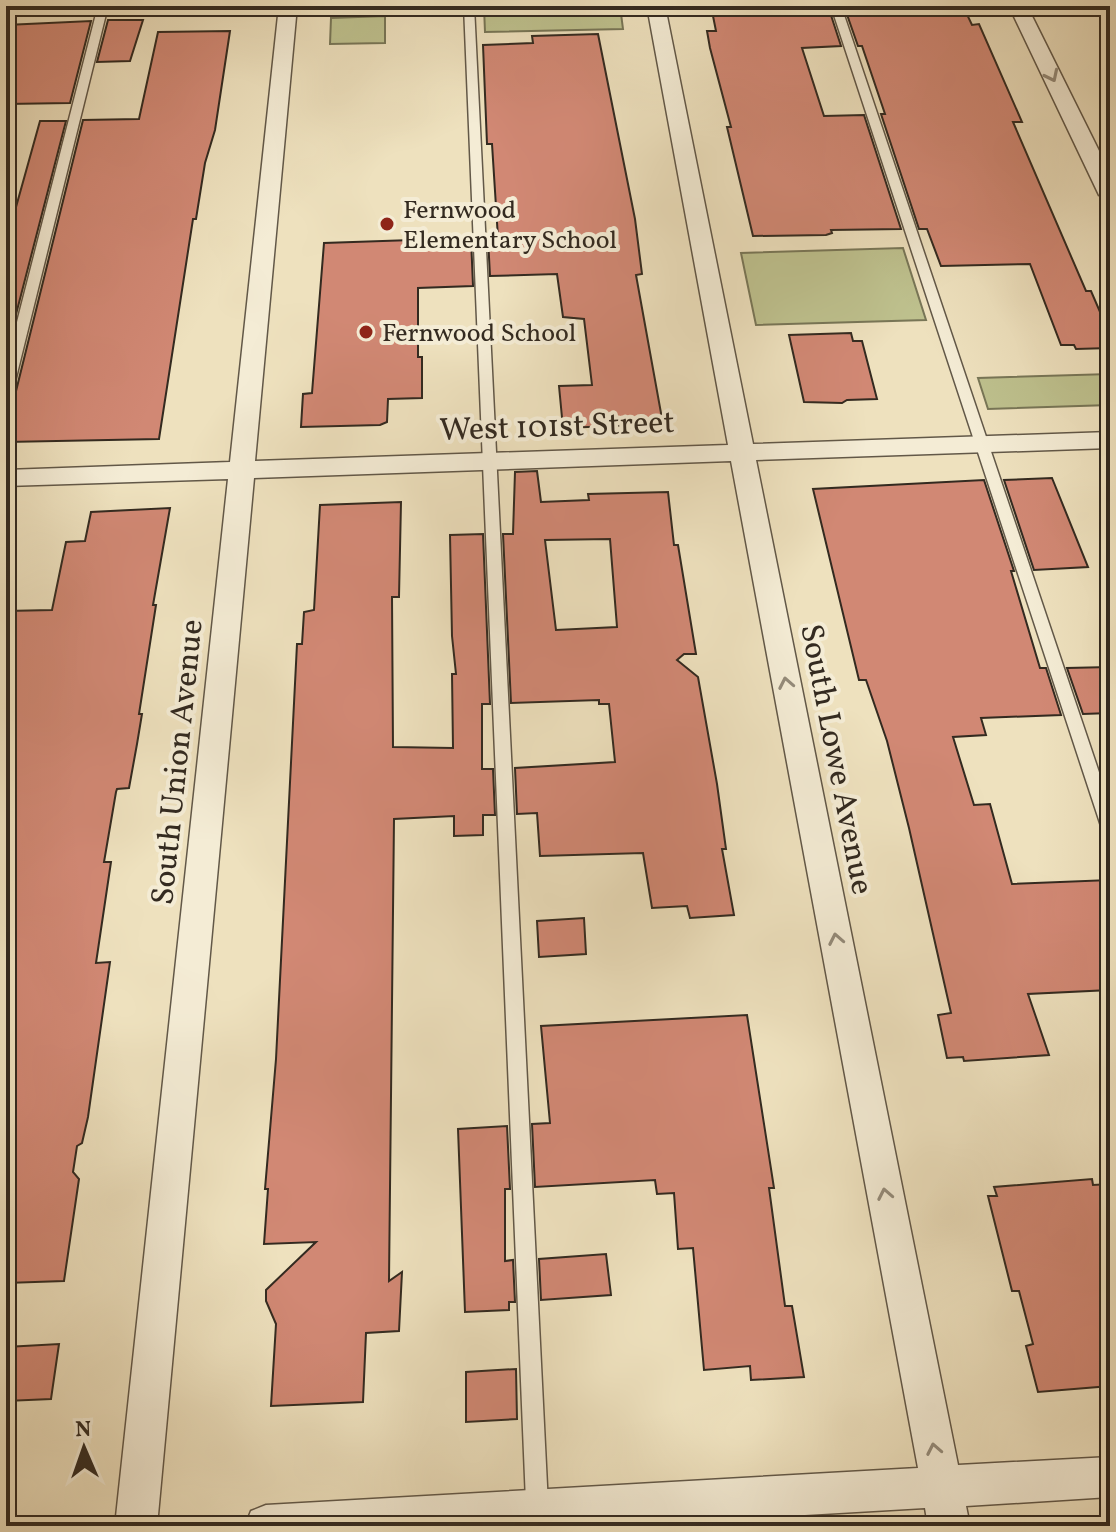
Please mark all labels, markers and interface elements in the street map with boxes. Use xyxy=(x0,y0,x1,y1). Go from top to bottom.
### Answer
one-way arrow xyxy=(1043,68,1058,83)
place label: Fernwood Elementary School xyxy=(403,193,617,259)
marker: Fernwood Elementary School xyxy=(378,215,396,233)
place label: Fernwood School xyxy=(382,316,576,352)
marker: Fernwood School xyxy=(357,323,375,341)
street label: West 101st Street xyxy=(439,402,675,454)
street label: South Union Avenue xyxy=(142,617,216,907)
street label: South Lowe Avenue xyxy=(787,621,883,899)
one-way arrow xyxy=(779,677,796,690)
one-way arrow xyxy=(828,932,845,946)
one-way arrow xyxy=(877,1187,894,1201)
north arrow xyxy=(44,1408,124,1488)
text: N xyxy=(75,1415,92,1446)
one-way arrow xyxy=(926,1443,943,1457)

